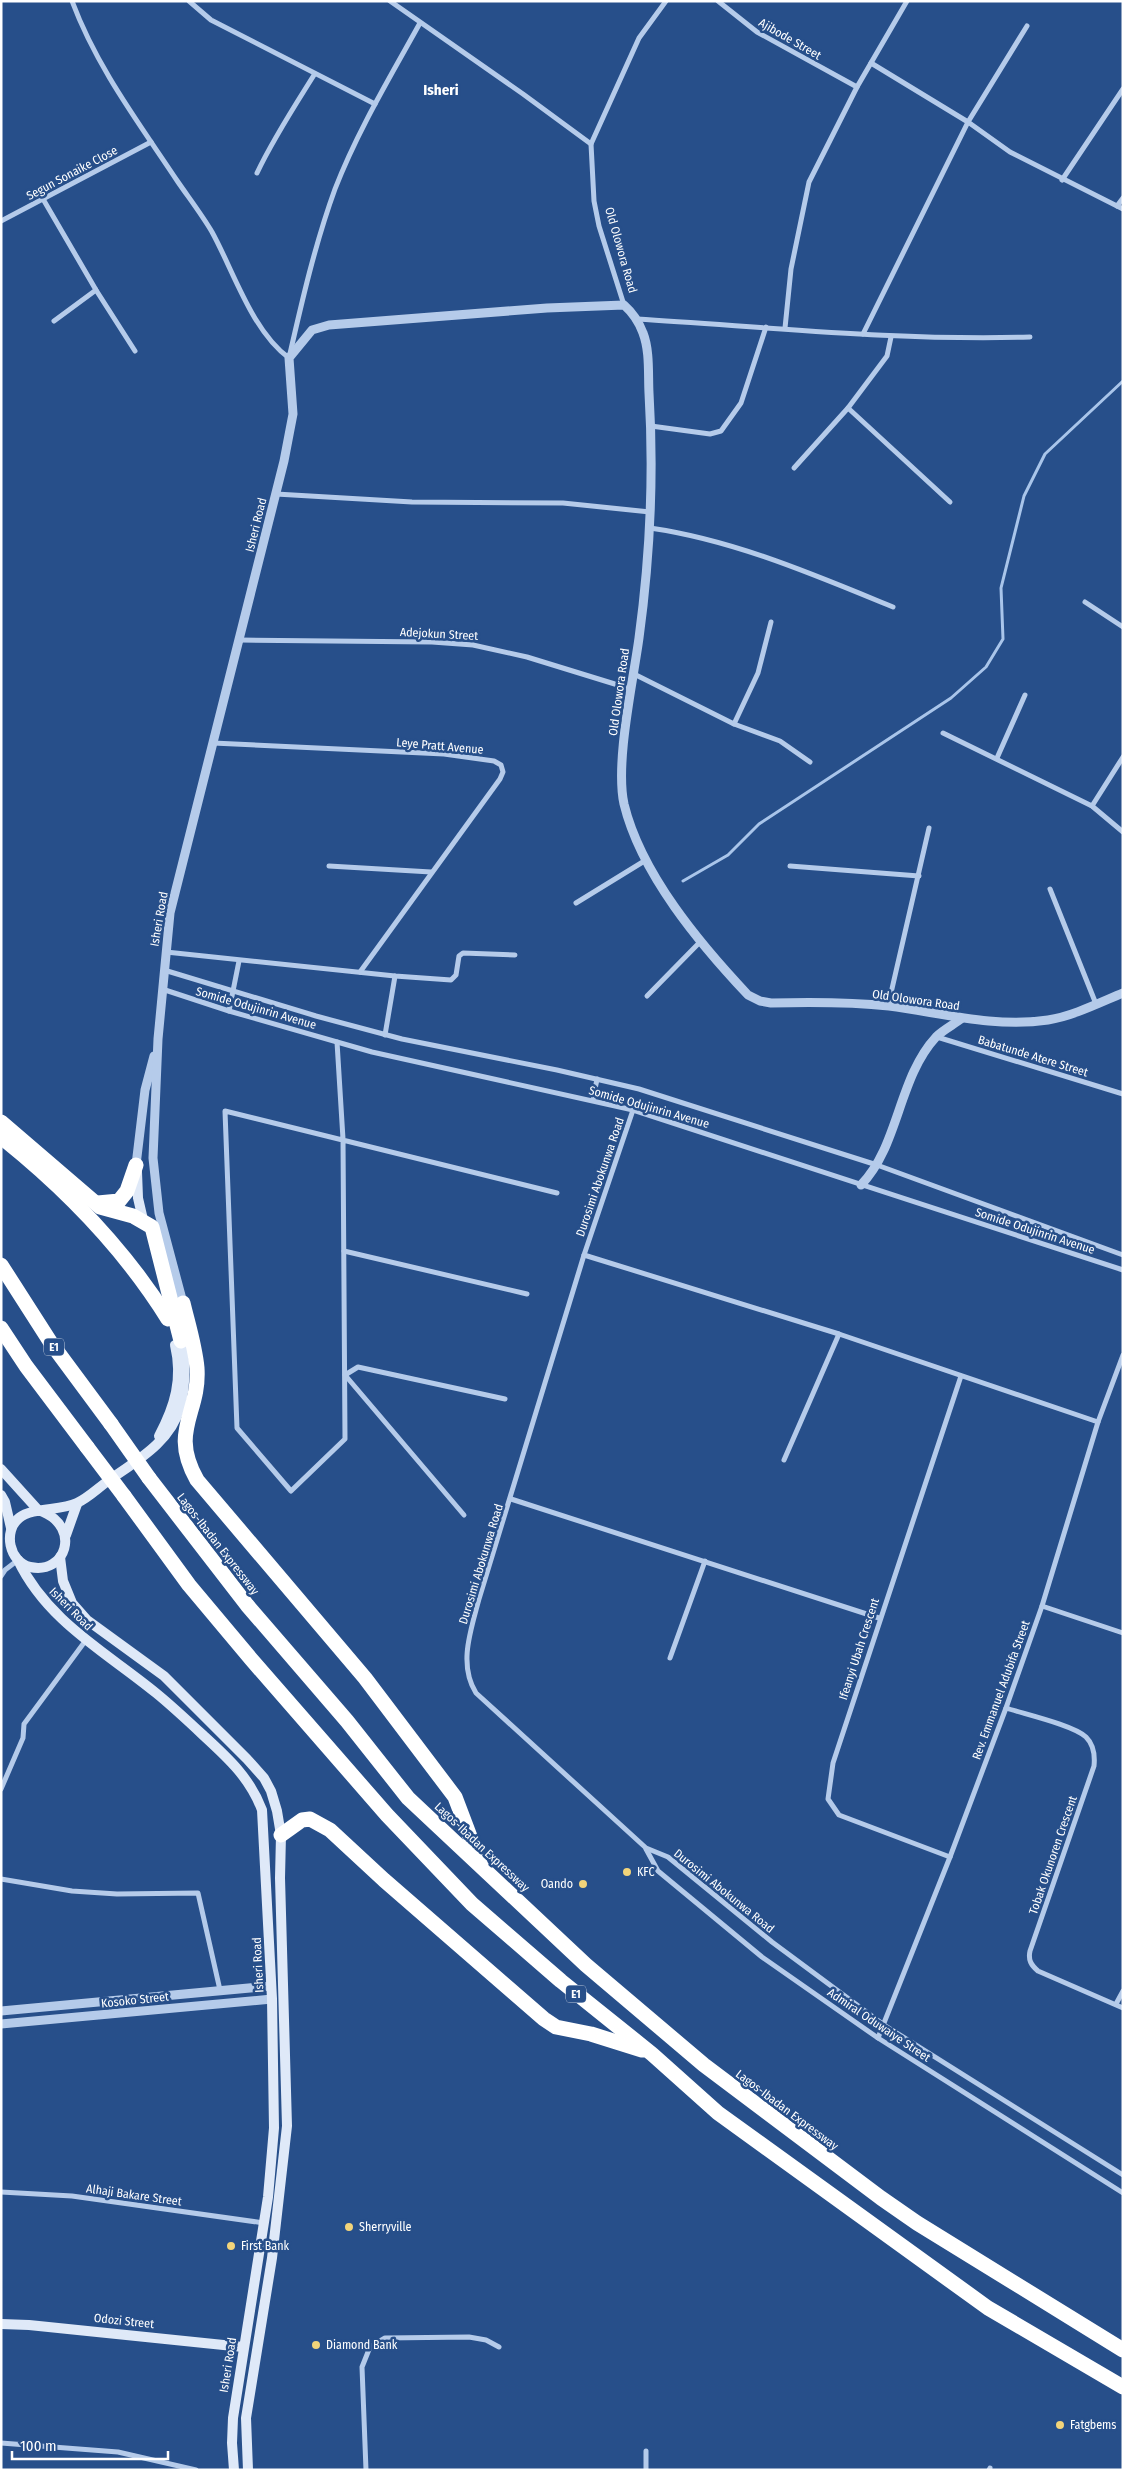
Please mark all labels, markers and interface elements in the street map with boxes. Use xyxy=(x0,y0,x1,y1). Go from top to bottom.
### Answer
street label: Ajibode Street xyxy=(756,16,824,63)
district label: Isheri xyxy=(423,81,459,99)
street label: Segun Sonaike Close xyxy=(24,143,120,203)
street label: Old Olowora Road xyxy=(602,206,640,294)
street label: Isheri Road xyxy=(243,496,269,554)
street label: Adejokun Street xyxy=(399,625,479,643)
street label: Old Olowora Road xyxy=(606,647,632,737)
street label: Leye Pratt Avenue xyxy=(396,735,484,757)
street label: Isheri Road xyxy=(147,890,171,948)
street label: Somide Odujinrin Avenue xyxy=(194,984,318,1032)
street label: Old Olowora Road xyxy=(871,987,961,1013)
street label: Babatunde Atere Street xyxy=(976,1033,1090,1079)
street label: Somide Odujinrin Avenue xyxy=(587,1083,711,1131)
street label: Durosimi Abokunwa Road xyxy=(573,1116,627,1238)
street label: Somide Odujinrin Avenue xyxy=(974,1205,1097,1257)
road number: E1 xyxy=(44,1338,64,1355)
street label: Lagos-Ibadan Expressway xyxy=(174,1491,262,1598)
street label: Durosimi Abokunwa Road xyxy=(456,1502,506,1626)
street label: Isheri Road xyxy=(46,1584,96,1634)
street label: Ifeanyi Ubah Crescent xyxy=(836,1596,882,1702)
street label: Rev. Emmanuel Adubifa Street xyxy=(969,1619,1033,1761)
street label: Tobak Okunoren Crescent xyxy=(1026,1794,1080,1916)
street label: Lagos-Ibadan Expressway xyxy=(432,1799,533,1895)
street label: Durosimi Abokunwa Road xyxy=(671,1846,777,1936)
place label: KFC xyxy=(637,1865,655,1879)
marker: KFC xyxy=(621,1866,633,1878)
place label: Oando xyxy=(541,1877,573,1891)
marker: Oando xyxy=(577,1878,589,1890)
street label: Isheri Road xyxy=(250,1937,266,1993)
street label: Admiral Oduwaiye Street xyxy=(825,1985,933,2065)
road number: E1 xyxy=(566,1986,586,2002)
street label: Kosoko Street xyxy=(100,1989,170,2011)
street label: Lagos-Ibadan Expressway xyxy=(733,2067,842,2154)
street label: Alhaji Bakare Street xyxy=(85,2181,183,2209)
place label: Sherryville xyxy=(359,2220,412,2234)
marker: Sherryville xyxy=(343,2221,355,2233)
place label: First Bank xyxy=(241,2239,290,2253)
marker: First Bank xyxy=(225,2240,237,2252)
street label: Odozi Street xyxy=(93,2311,155,2331)
street label: Isheri Road xyxy=(217,2337,239,2393)
place label: Diamond Bank xyxy=(326,2338,398,2352)
marker: Diamond Bank xyxy=(310,2339,322,2351)
place label: Fatgbems xyxy=(1070,2418,1116,2432)
marker: Fatgbems xyxy=(1054,2419,1066,2431)
scale bar xyxy=(12,2428,169,2460)
text: 100 m xyxy=(20,2437,57,2455)

